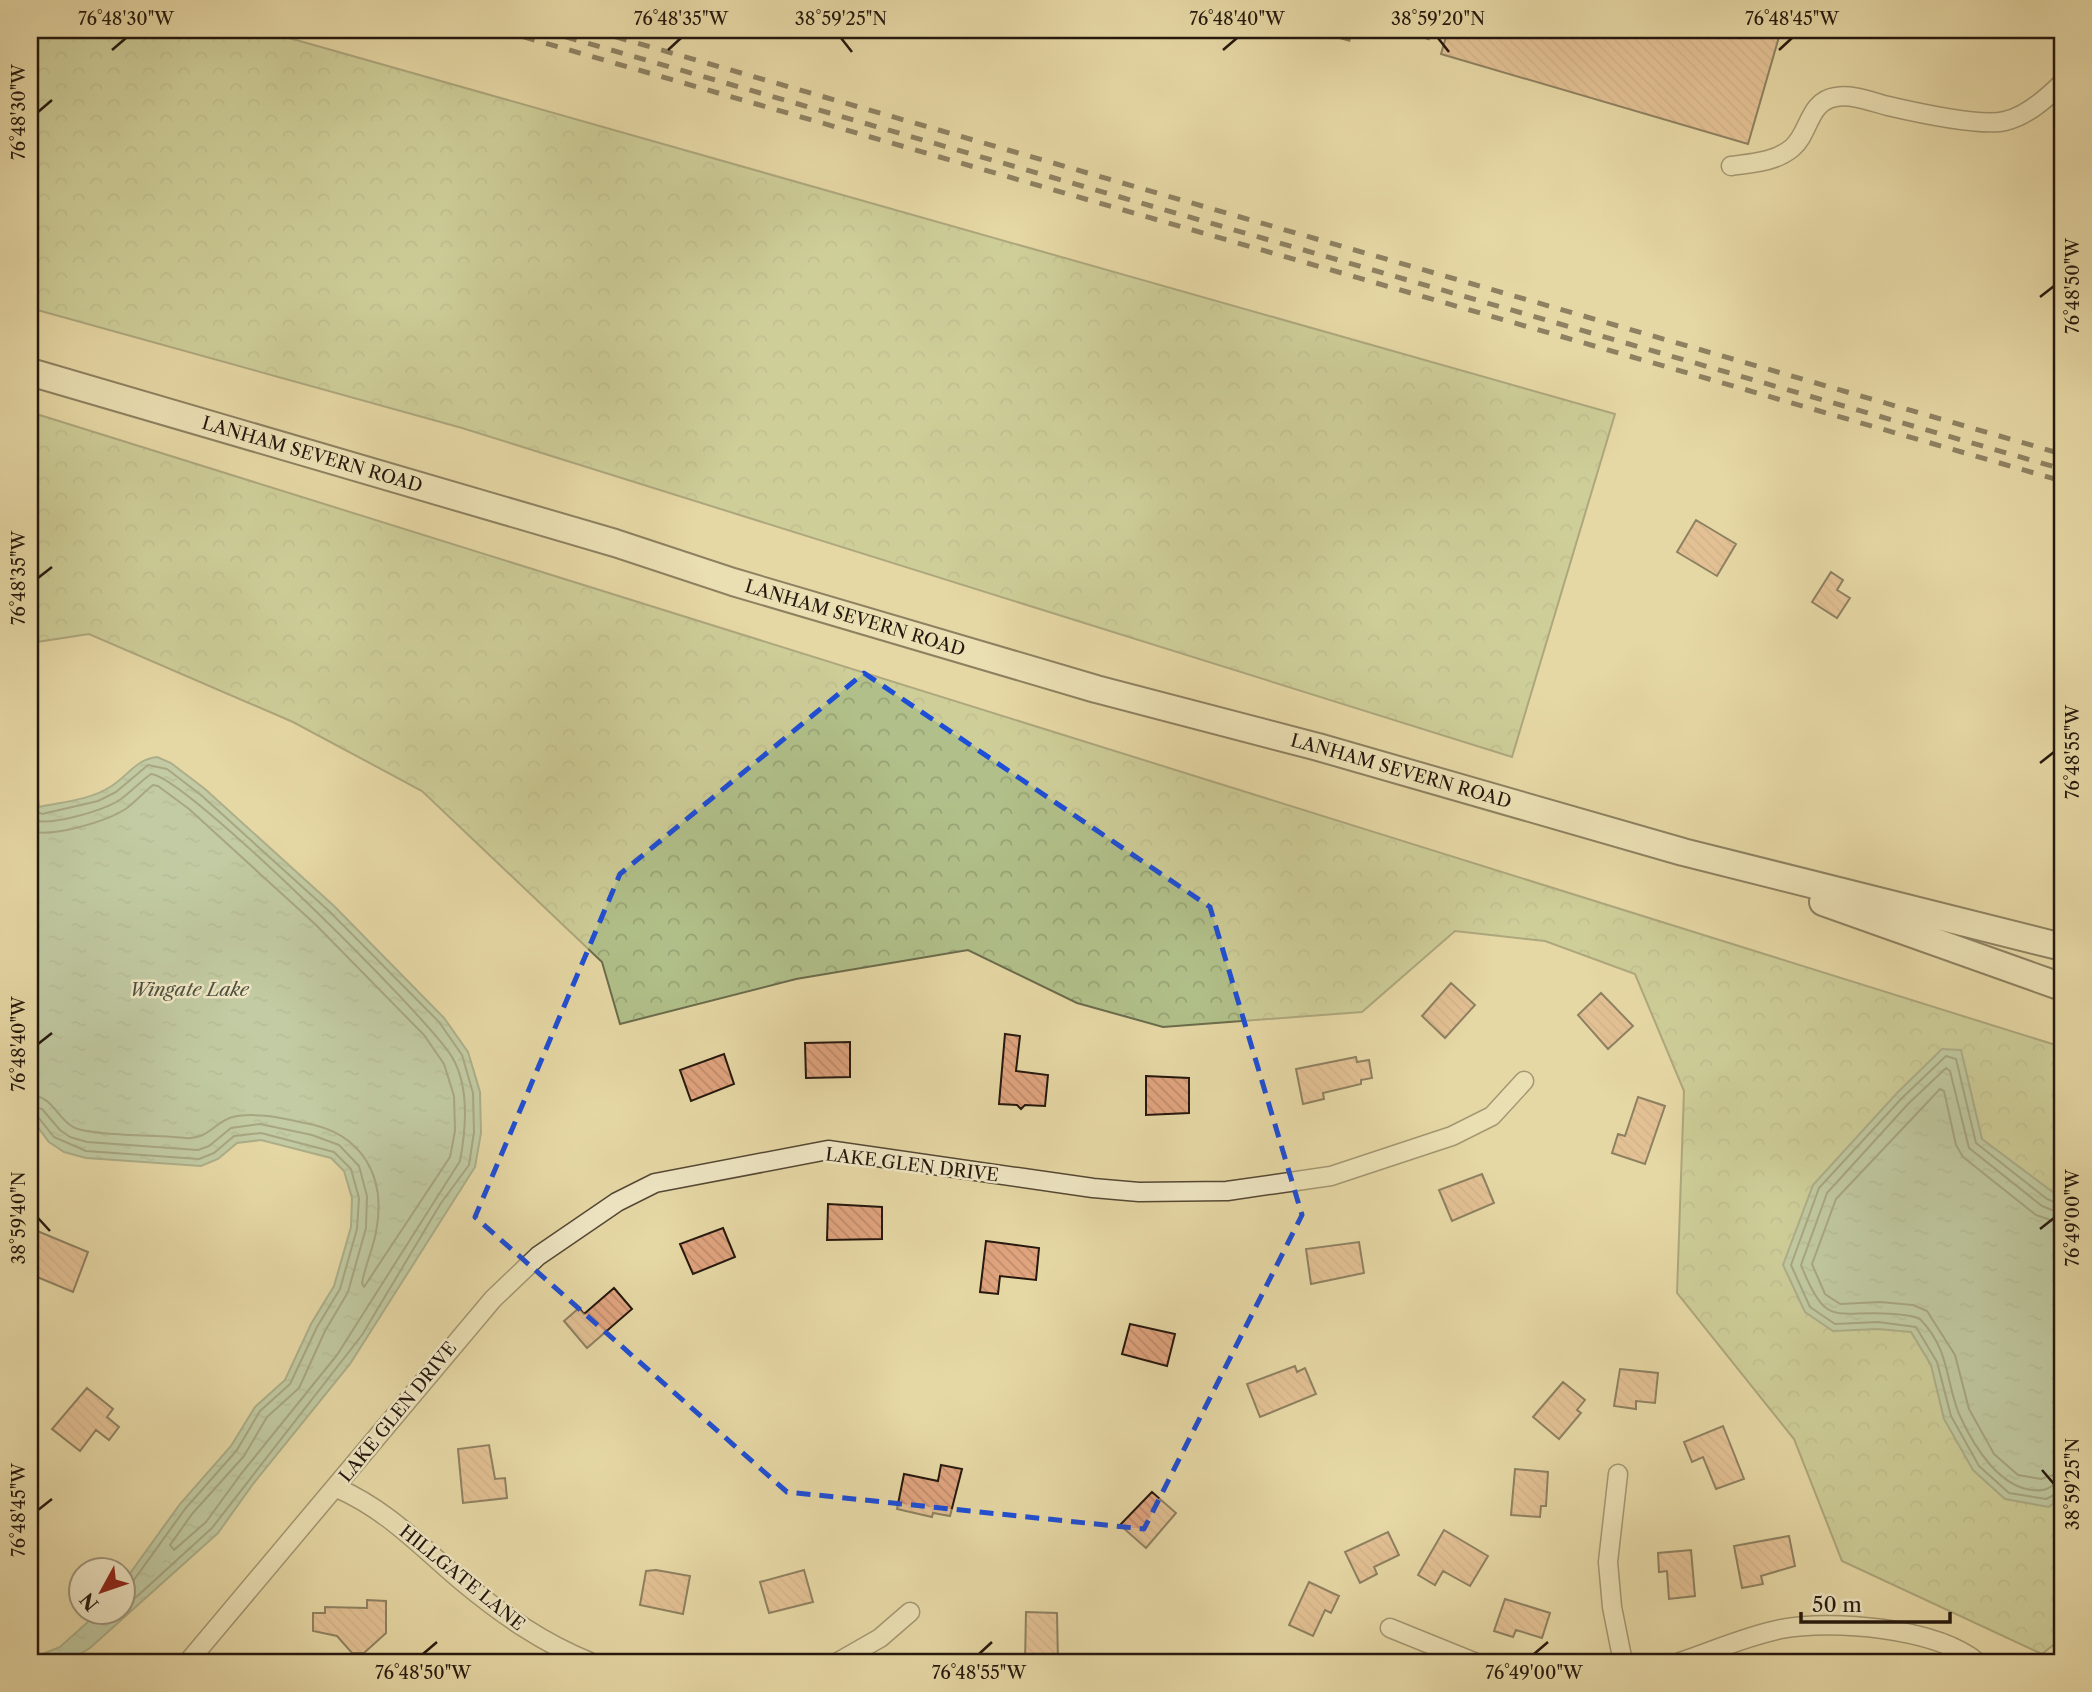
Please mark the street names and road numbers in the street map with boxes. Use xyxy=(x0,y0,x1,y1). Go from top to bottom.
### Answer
street label: LANHAM SEVERN ROAD xyxy=(199,412,425,497)
street label: LANHAM SEVERN ROAD xyxy=(742,575,968,661)
street label: LANHAM SEVERN ROAD xyxy=(1288,729,1514,813)
street label: LAKE GLEN DRIVE xyxy=(824,1143,1000,1187)
street label: LAKE GLEN DRIVE xyxy=(335,1337,461,1487)
street label: HILLGATE LANE xyxy=(395,1521,529,1635)

